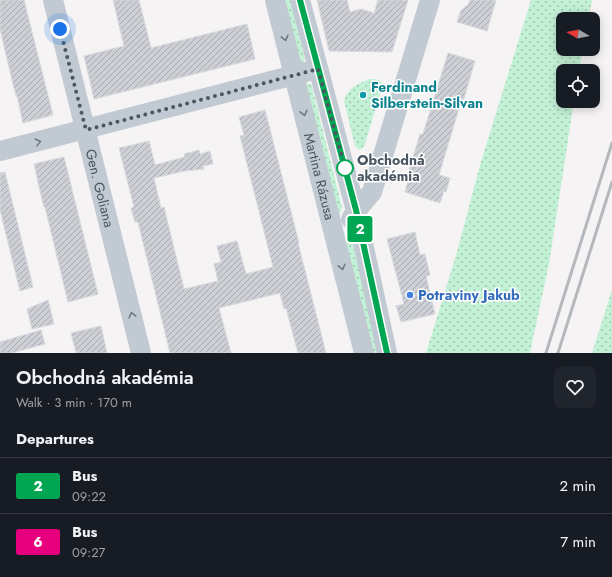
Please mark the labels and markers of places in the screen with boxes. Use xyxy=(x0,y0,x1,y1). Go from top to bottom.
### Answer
place label: Ferdinand Silberstein-Silvan xyxy=(371,77,483,113)
marker: Ferdinand Silberstein-Silvan xyxy=(358,90,368,100)
place label: Obchodná akadémia xyxy=(357,150,425,186)
marker: Obchodná akadémia xyxy=(336,159,354,177)
place label: Potraviny Jakub xyxy=(418,285,520,305)
marker: Potraviny Jakub xyxy=(405,290,415,300)

